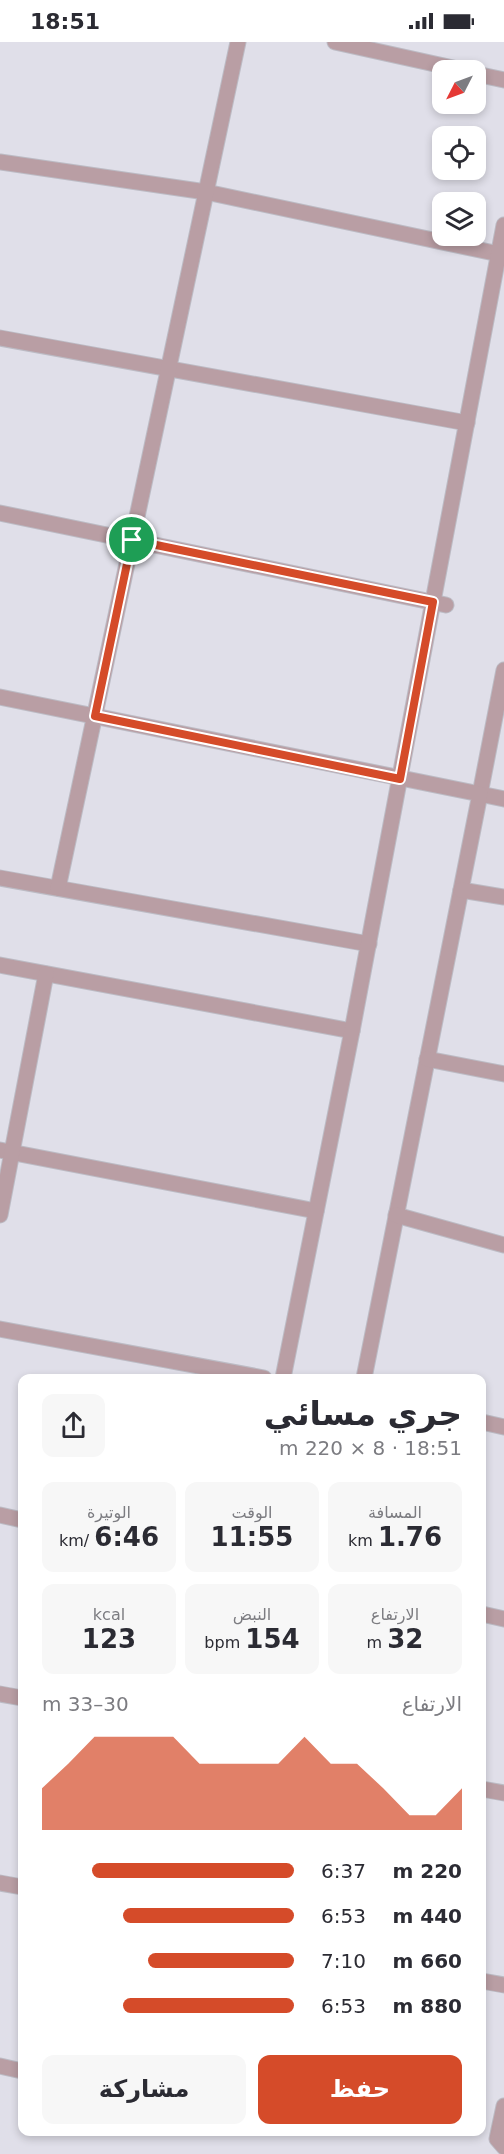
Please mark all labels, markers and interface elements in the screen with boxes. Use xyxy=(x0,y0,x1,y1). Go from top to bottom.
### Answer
text: 18:51 xyxy=(30,9,100,34)
north arrow xyxy=(432,60,486,114)
map controls xyxy=(432,60,486,246)
button: locate xyxy=(432,126,486,180)
button: layers xyxy=(432,192,486,246)
pin xyxy=(106,514,157,565)
icon: arrive xyxy=(115,523,148,556)
button: share xyxy=(42,1394,105,1457)
text: جري مسائي xyxy=(264,1394,462,1433)
text: 18:51 · 8 × 220 m xyxy=(279,1436,462,1460)
text: الوتيرة xyxy=(87,1503,131,1522)
text: الوقت xyxy=(232,1503,272,1522)
text: المسافة xyxy=(368,1503,422,1522)
text: 6:46 xyxy=(94,1522,159,1552)
text: 11:55 xyxy=(211,1522,293,1552)
text: 1.76 xyxy=(378,1522,442,1552)
text: /km xyxy=(59,1531,94,1550)
text: km xyxy=(348,1531,378,1550)
text: kcal xyxy=(93,1605,125,1624)
text: النبض xyxy=(233,1605,271,1624)
text: الارتفاع xyxy=(371,1605,419,1624)
text: 123 xyxy=(82,1624,136,1654)
text: 154 xyxy=(245,1624,300,1654)
text: 32 xyxy=(387,1624,423,1654)
text: bpm xyxy=(204,1633,245,1652)
text: m xyxy=(367,1633,387,1652)
text: 30–33 m xyxy=(42,1692,129,1716)
text: الارتفاع xyxy=(402,1692,462,1716)
text: 6:37 xyxy=(321,1859,366,1883)
text: 220 m xyxy=(392,1859,462,1883)
text: 6:53 xyxy=(321,1904,366,1928)
text: 440 m xyxy=(392,1904,462,1928)
text: 7:10 xyxy=(321,1949,366,1973)
text: 660 m xyxy=(392,1949,462,1973)
text: 6:53 xyxy=(321,1994,366,2018)
text: 880 m xyxy=(392,1994,462,2018)
button: مشاركة xyxy=(42,2055,246,2124)
button: حفظ xyxy=(258,2055,462,2124)

